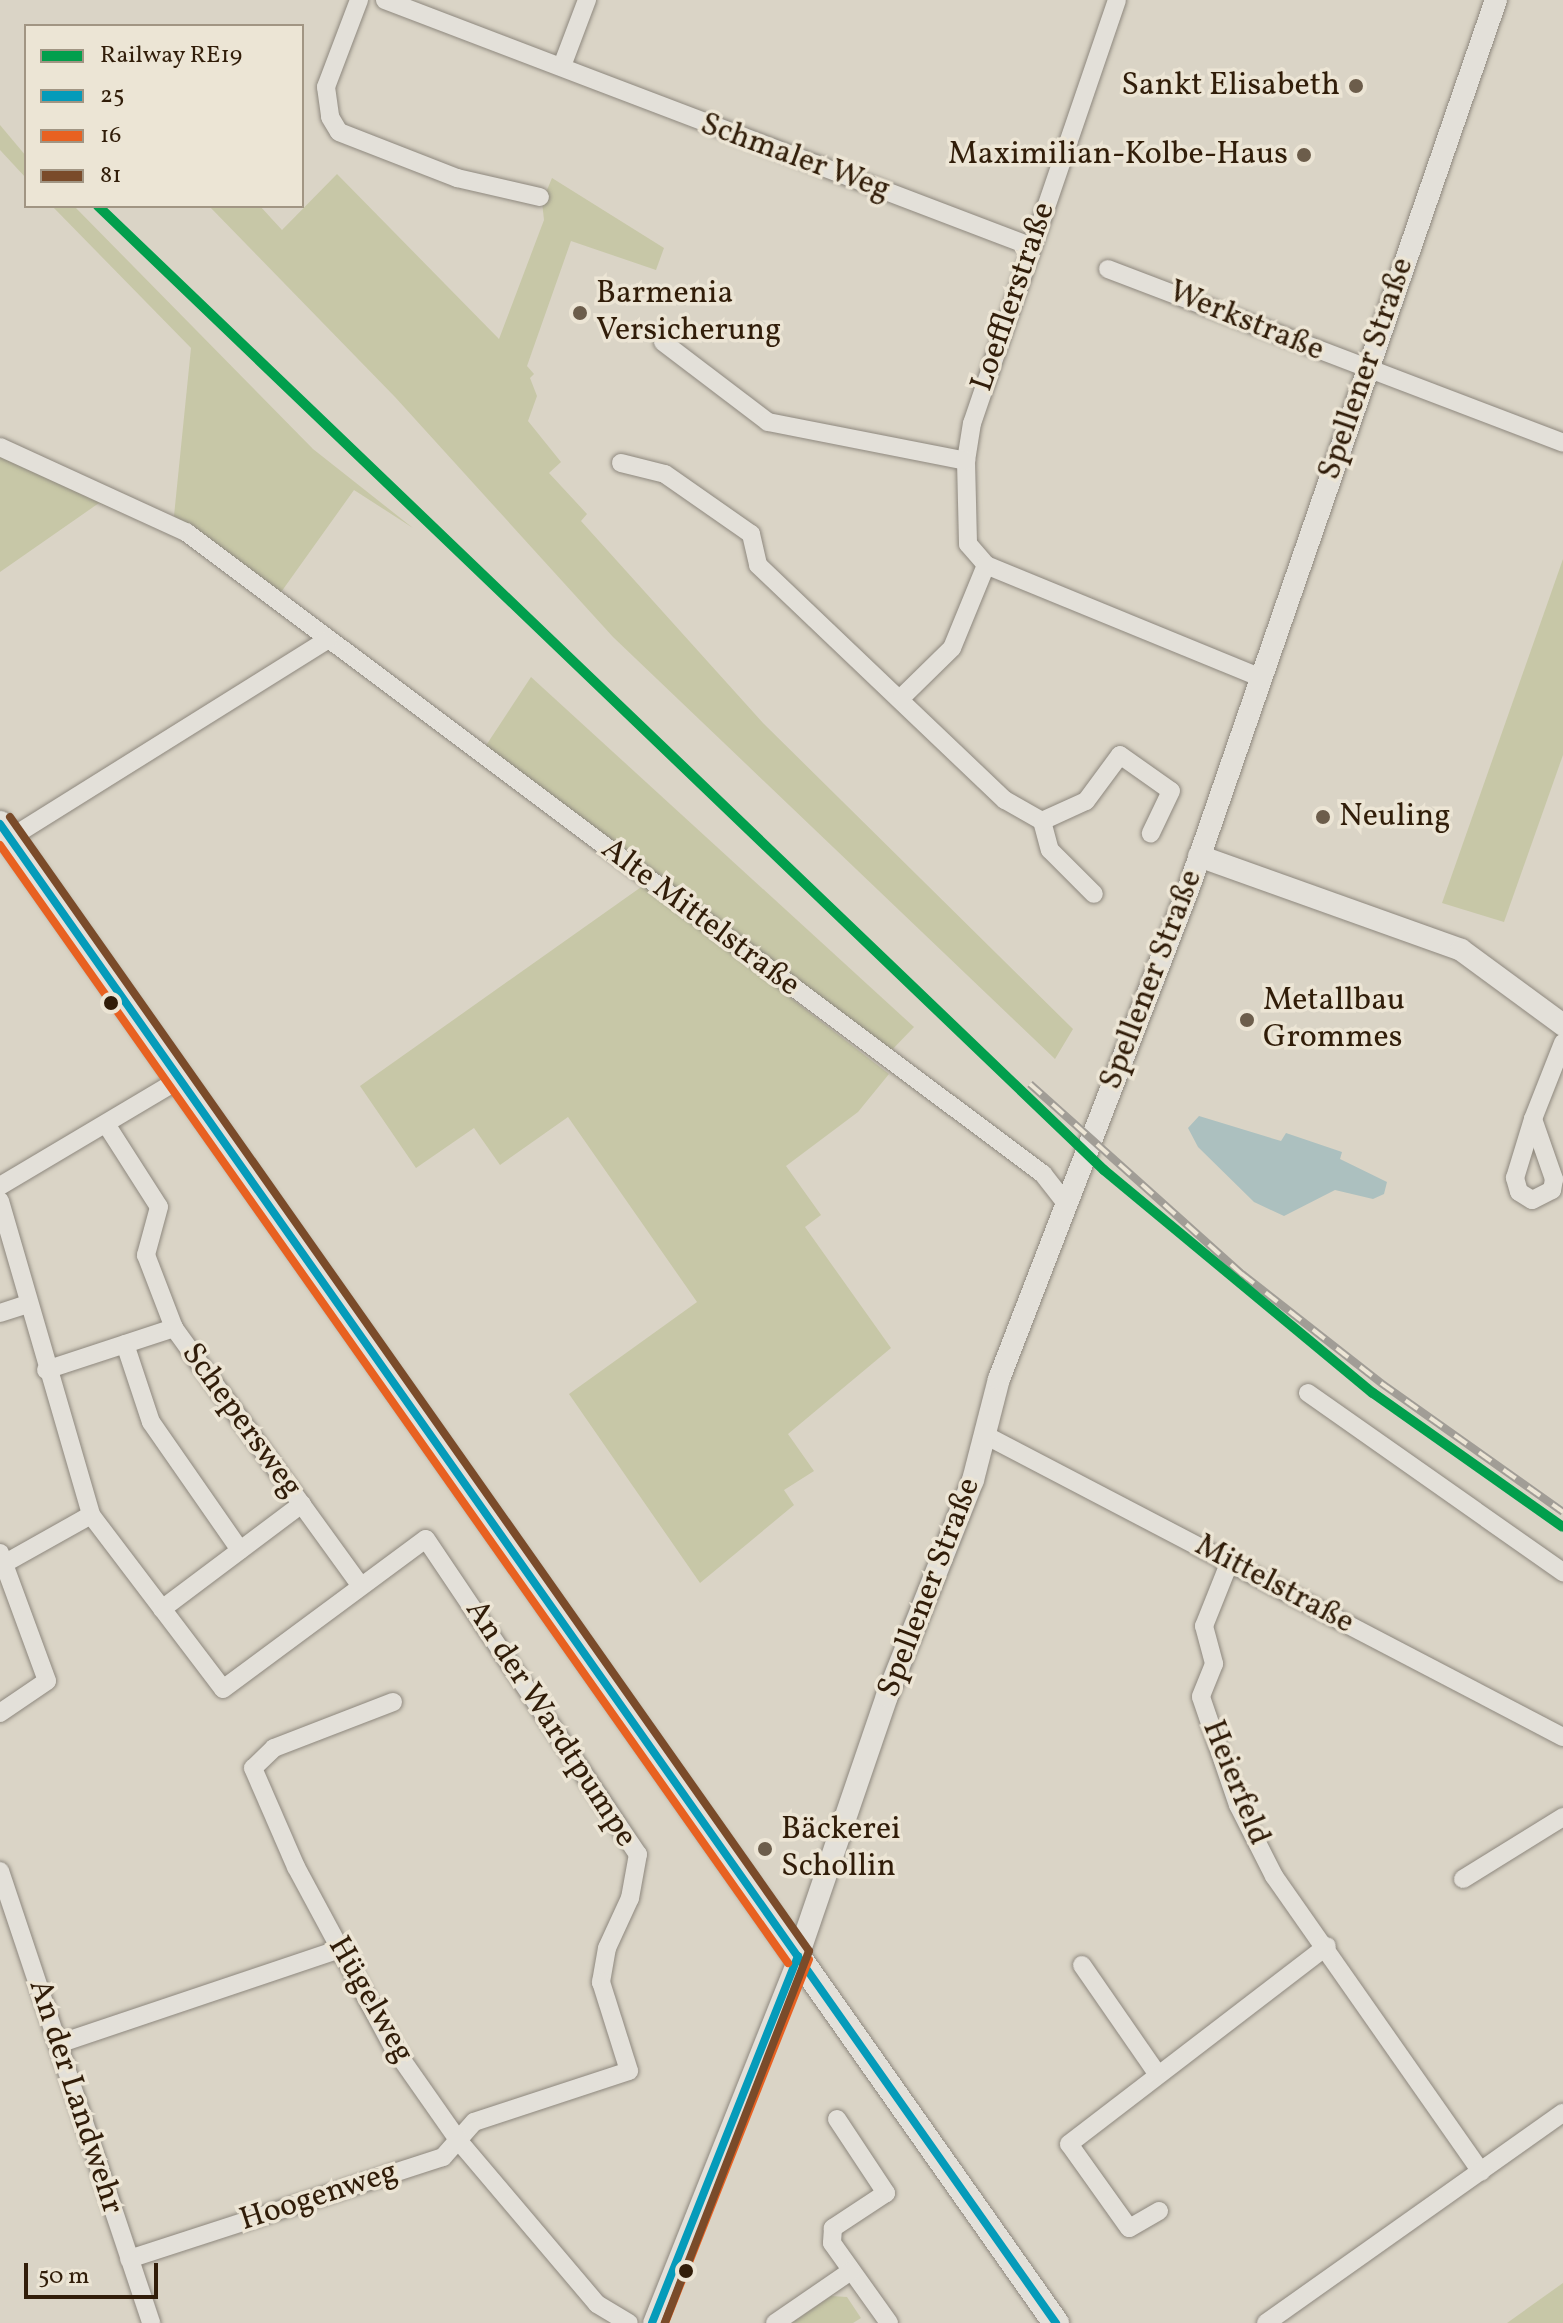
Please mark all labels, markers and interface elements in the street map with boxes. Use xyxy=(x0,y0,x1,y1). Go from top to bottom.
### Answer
legend xyxy=(24,24,304,208)
text: Railway RE19 xyxy=(100,39,242,73)
place label: Sankt Elisabeth xyxy=(1121,67,1340,105)
marker: Sankt Elisabeth xyxy=(1347,77,1365,95)
text: 25 xyxy=(100,79,124,113)
street label: Schmaler Weg xyxy=(694,106,896,210)
text: 16 xyxy=(100,119,121,153)
place label: Maximilian-Kolbe-Haus xyxy=(948,136,1288,174)
marker: Maximilian-Kolbe-Haus xyxy=(1295,146,1313,164)
text: 81 xyxy=(100,159,122,193)
street label: Loefflerstraße xyxy=(964,197,1064,397)
street label: Spellener Straße xyxy=(1311,253,1423,485)
street label: Werkstraße xyxy=(1163,273,1329,371)
place label: Barmenia Versicherung xyxy=(596,276,781,351)
marker: Barmenia Versicherung xyxy=(571,304,589,322)
place label: Neuling xyxy=(1339,798,1451,836)
marker: Neuling xyxy=(1314,808,1332,826)
street label: Alte Mittelstraße xyxy=(593,831,807,1005)
street label: Spellener Straße xyxy=(1092,865,1212,1095)
place label: Metallbau Grommes xyxy=(1263,983,1405,1058)
unlabelled marker xyxy=(103,995,119,1011)
marker: Metallbau Grommes xyxy=(1238,1011,1256,1029)
street label: Schepersweg xyxy=(172,1336,310,1506)
street label: Spellener Straße xyxy=(870,1473,990,1703)
street label: Mittelstraße xyxy=(1188,1527,1360,1643)
street label: An der Wardtpumpe xyxy=(456,1593,644,1855)
street label: Heierfeld xyxy=(1193,1715,1277,1851)
place label: Bäckerei Schollin xyxy=(781,1812,901,1887)
marker: Bäckerei Schollin xyxy=(756,1840,774,1858)
street label: Hügelweg xyxy=(319,1930,421,2070)
street label: An der Landwehr xyxy=(19,1975,131,2219)
street label: Hoogenweg xyxy=(235,2153,403,2241)
scale bar xyxy=(28,2247,162,2297)
text: 50 m xyxy=(38,2260,90,2294)
unlabelled marker xyxy=(678,2263,694,2279)

